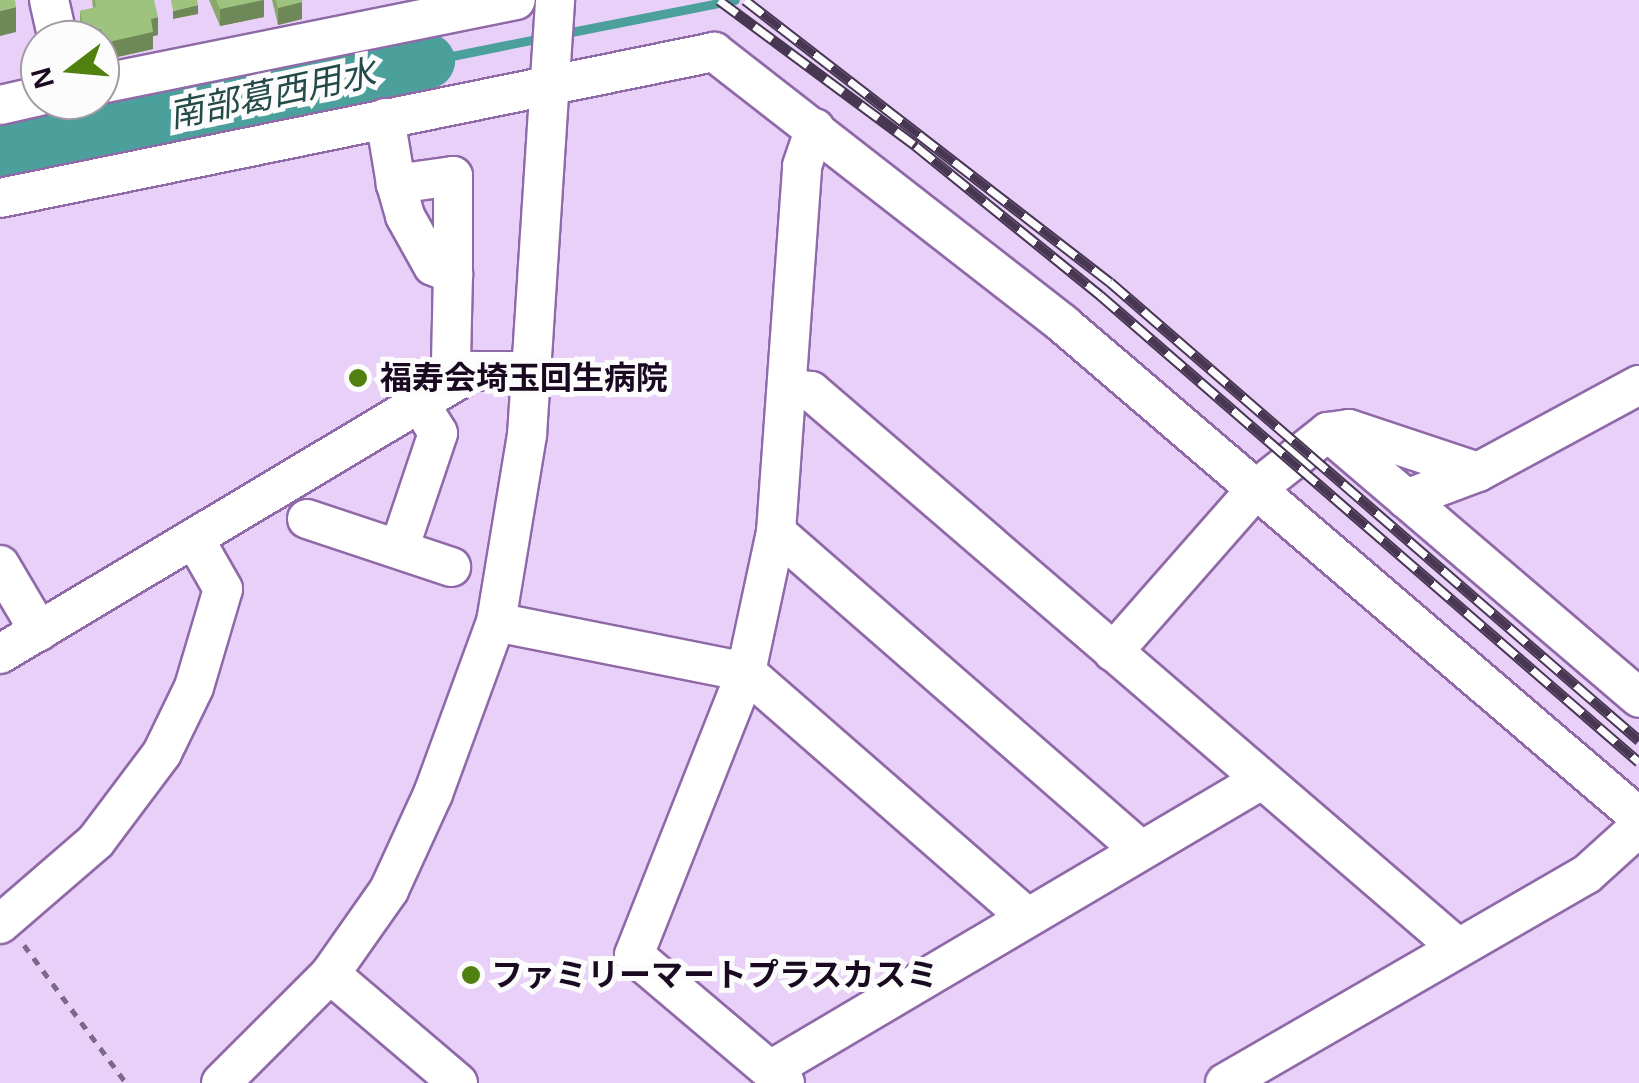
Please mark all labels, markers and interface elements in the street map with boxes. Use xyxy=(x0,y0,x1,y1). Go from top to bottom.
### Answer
north arrow xyxy=(20,20,120,120)
water label: 南部葛西用水 xyxy=(165,52,379,136)
text: N xyxy=(25,64,60,92)
place label: 福寿会埼玉回生病院 xyxy=(380,359,668,397)
marker: 福寿会埼玉回生病院 xyxy=(345,365,371,391)
place label: ファミリーマートプラスカスミ xyxy=(491,956,939,994)
marker: ファミリーマートプラスカスミ xyxy=(460,964,482,986)

